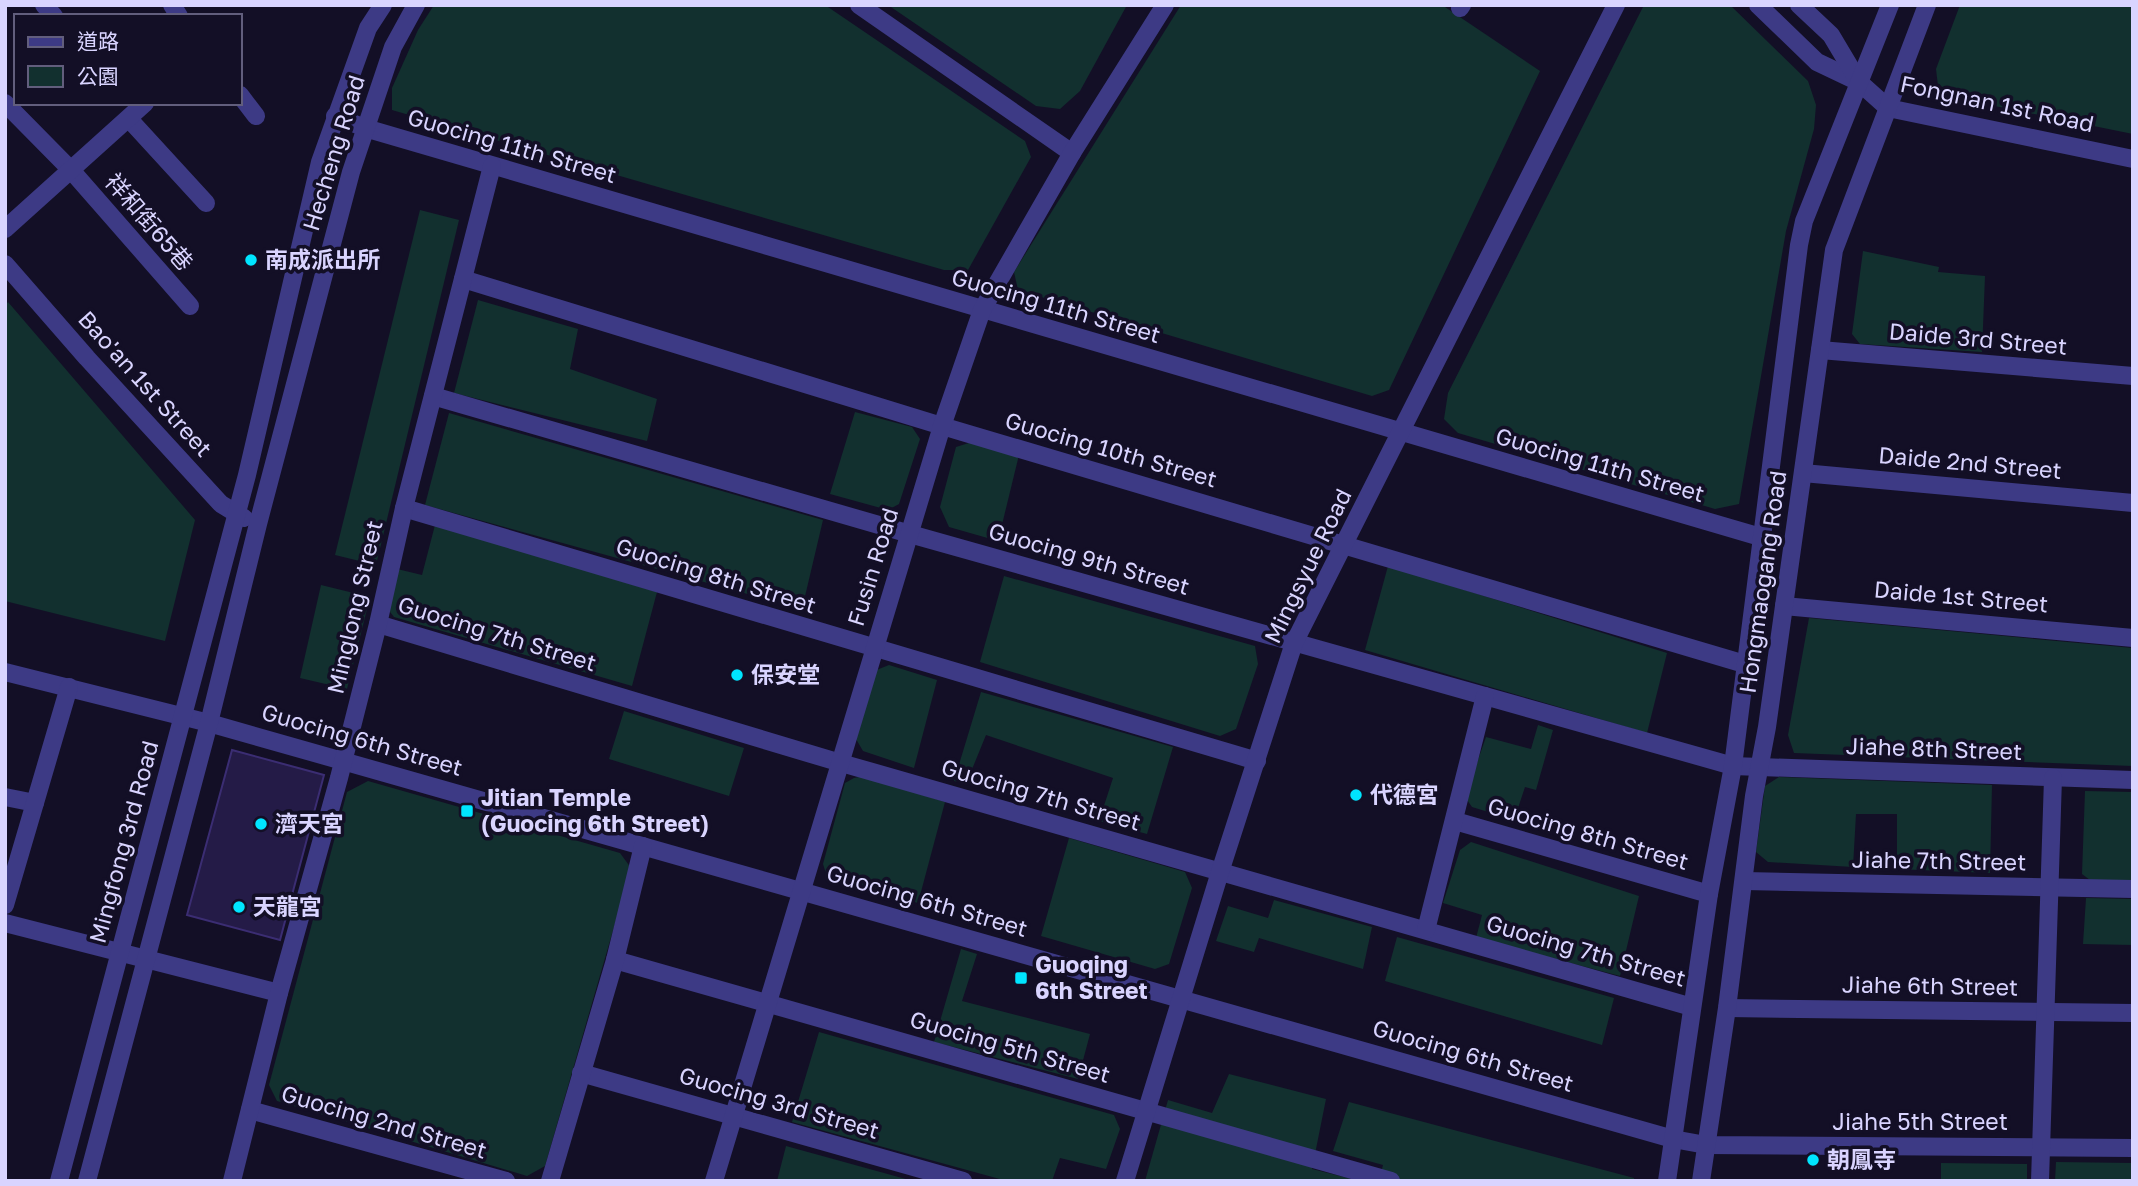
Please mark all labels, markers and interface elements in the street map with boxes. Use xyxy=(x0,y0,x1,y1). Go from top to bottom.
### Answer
legend xyxy=(14,14,242,105)
text: 道路 xyxy=(77,28,119,54)
text: 公園 xyxy=(77,63,119,89)
street label: Fongnan 1st Road xyxy=(1898,69,2097,137)
street label: Hecheng Road xyxy=(296,72,370,234)
street label: Guocing 11th Street xyxy=(405,102,620,188)
street label: 祥和街65巷 xyxy=(100,167,199,276)
place label: 南成派出所 xyxy=(265,245,380,273)
marker: 南成派出所 xyxy=(243,252,259,268)
street label: Guocing 11th Street xyxy=(949,262,1164,348)
street label: Bao'an 1st Street xyxy=(73,305,218,462)
street label: Daide 3rd Street xyxy=(1888,316,2068,360)
street label: Guocing 10th Street xyxy=(1002,405,1221,493)
street label: Guocing 11th Street xyxy=(1493,421,1708,507)
street label: Daide 2nd Street xyxy=(1877,440,2063,484)
street label: Hongmaogang Road xyxy=(1733,469,1791,695)
street label: Mingsyue Road xyxy=(1258,484,1357,647)
street label: Fusin Road xyxy=(841,504,903,629)
street label: Guocing 9th Street xyxy=(986,516,1193,600)
street label: Minglong Street xyxy=(320,517,388,696)
street label: Guocing 8th Street xyxy=(613,531,820,619)
street label: Daide 1st Street xyxy=(1873,574,2049,618)
street label: Guocing 7th Street xyxy=(395,590,600,677)
place label: 保安堂 xyxy=(751,660,820,688)
marker: 保安堂 xyxy=(729,667,745,683)
street label: Guocing 6th Street xyxy=(259,697,466,781)
street label: Jiahe 8th Street xyxy=(1845,731,2023,765)
street label: Mingfong 3rd Road xyxy=(83,737,164,946)
street label: Guocing 7th Street xyxy=(938,752,1144,836)
place label: 代德宮 xyxy=(1370,780,1439,808)
place label: Jitian Temple (Guocing 6th Street) xyxy=(481,783,709,837)
marker: 代德宮 xyxy=(1348,787,1364,803)
street label: Guocing 8th Street xyxy=(1485,791,1692,875)
marker: Jitian Temple (Guocing 6th Street) xyxy=(459,803,475,819)
place label: 濟天宮 xyxy=(275,809,344,837)
marker: 濟天宮 xyxy=(253,816,269,832)
street label: Jiahe 7th Street xyxy=(1852,844,2027,876)
street label: Guocing 6th Street xyxy=(824,858,1031,942)
place label: 天龍宮 xyxy=(253,892,322,920)
marker: 天龍宮 xyxy=(231,899,247,915)
street label: Guocing 7th Street xyxy=(1483,908,1689,992)
place label: Guoqing 6th Street xyxy=(1035,950,1148,1004)
street label: Jiahe 6th Street xyxy=(1842,969,2018,1001)
marker: Guoqing 6th Street xyxy=(1013,970,1029,986)
street label: Guocing 5th Street xyxy=(907,1004,1114,1088)
street label: Guocing 6th Street xyxy=(1370,1013,1577,1097)
street label: Guocing 3rd Street xyxy=(676,1060,883,1144)
street label: Guocing 2nd Street xyxy=(278,1078,490,1164)
street label: Jiahe 5th Street xyxy=(1832,1107,2008,1135)
place label: 朝鳳寺 xyxy=(1827,1145,1896,1173)
marker: 朝鳳寺 xyxy=(1805,1152,1821,1168)

